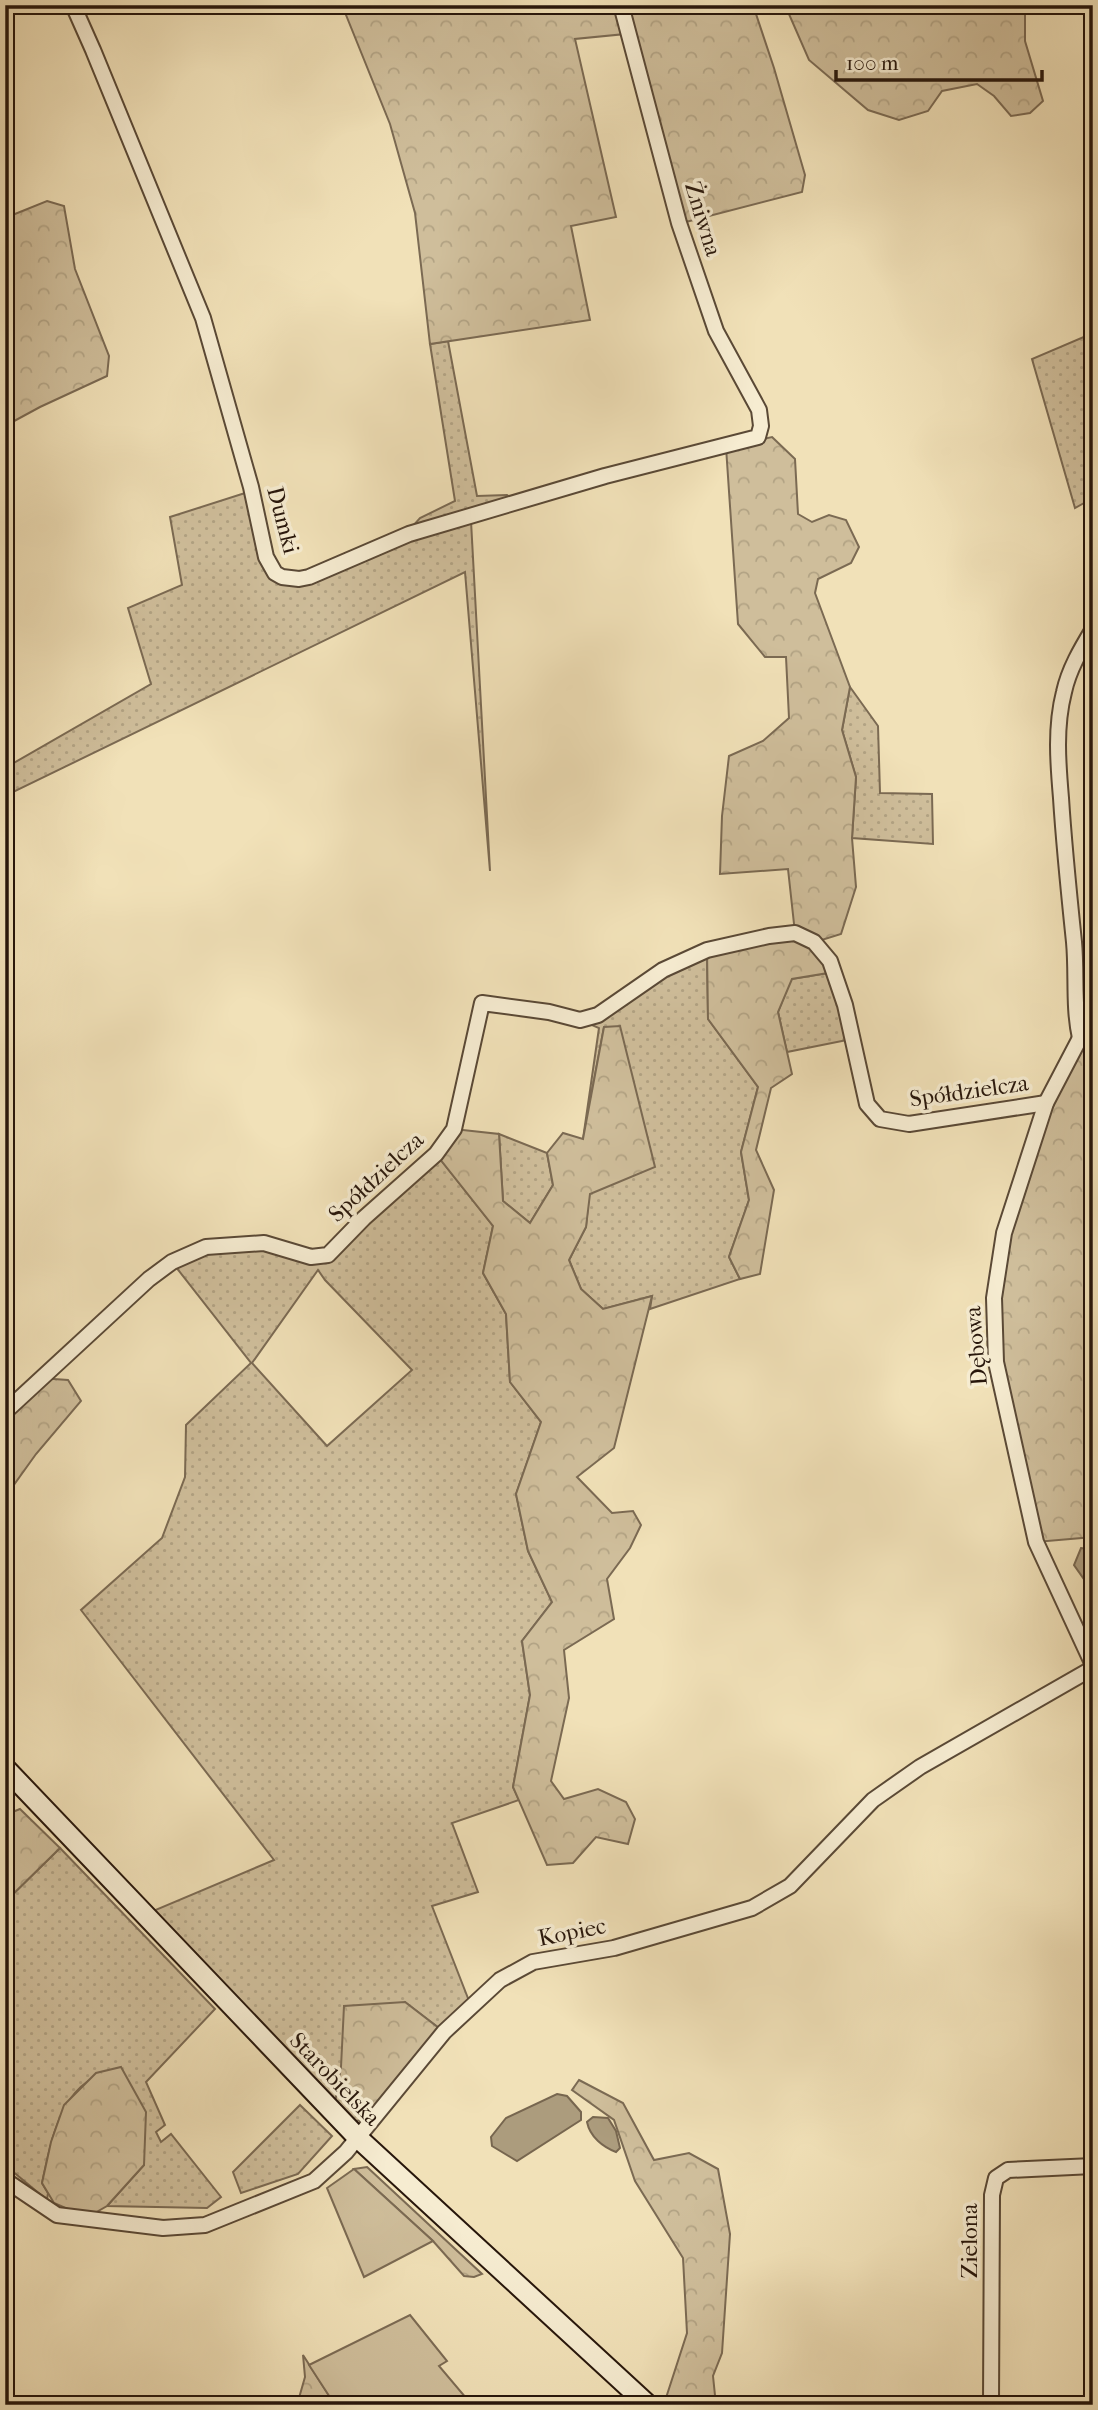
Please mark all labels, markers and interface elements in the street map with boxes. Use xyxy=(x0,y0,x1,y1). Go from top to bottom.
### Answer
scale bar xyxy=(836,38,1042,82)
text: 100 m xyxy=(846,51,899,75)
street label: Żniwna xyxy=(679,178,727,260)
street label: Dumki xyxy=(261,483,305,557)
street label: Spółdzielcza xyxy=(908,1069,1031,1113)
street label: Spółdzielcza xyxy=(323,1126,429,1228)
street label: Dębowa xyxy=(959,1305,993,1387)
street label: Kopiec xyxy=(536,1912,608,1952)
street label: Starobielska xyxy=(284,2027,386,2131)
street label: Zielona xyxy=(956,2203,983,2279)

